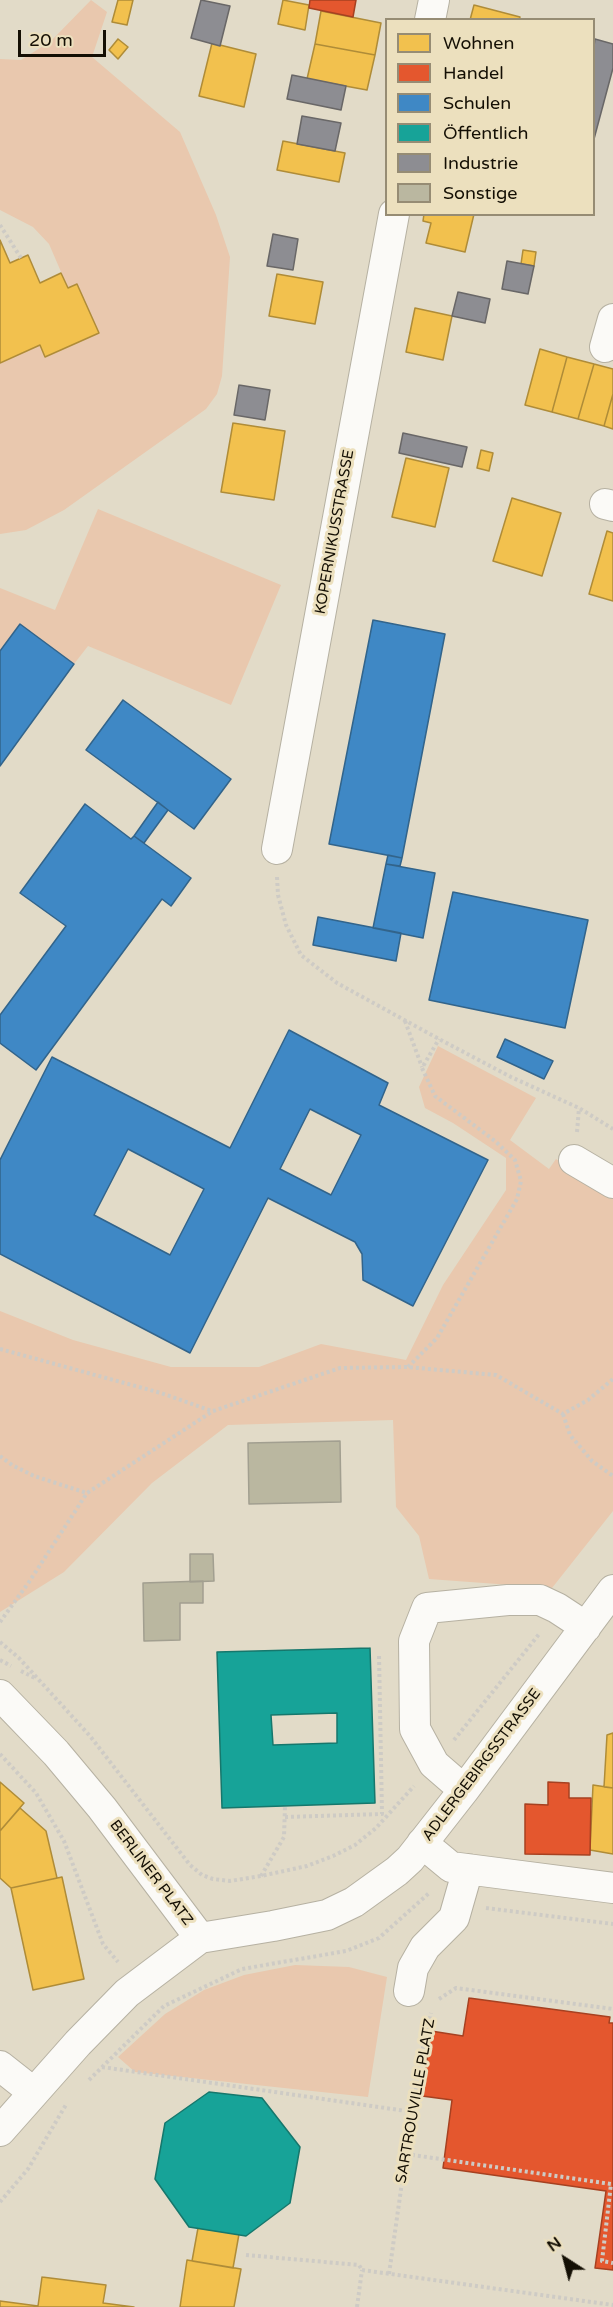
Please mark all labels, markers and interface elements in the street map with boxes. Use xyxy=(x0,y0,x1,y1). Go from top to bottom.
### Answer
scale bar xyxy=(21,18,110,56)
legend xyxy=(385,18,595,216)
text: 20 m xyxy=(29,29,73,51)
text: Wohnen xyxy=(443,32,514,54)
text: Handel xyxy=(443,62,504,84)
text: Schulen xyxy=(443,92,511,114)
text: Öffentlich xyxy=(443,122,528,144)
text: Industrie xyxy=(443,152,518,174)
text: Sonstige xyxy=(443,182,517,204)
street label: KOPERNIKUSSTRASSE xyxy=(312,448,358,616)
street label: ADLERGEBIRGSSTRASSE xyxy=(419,1685,545,1845)
street label: BERLINER PLATZ xyxy=(106,1817,196,1929)
street label: SARTROUVILLE PLATZ xyxy=(393,2017,439,2185)
north arrow xyxy=(535,2229,595,2289)
text: N xyxy=(543,2233,565,2256)

